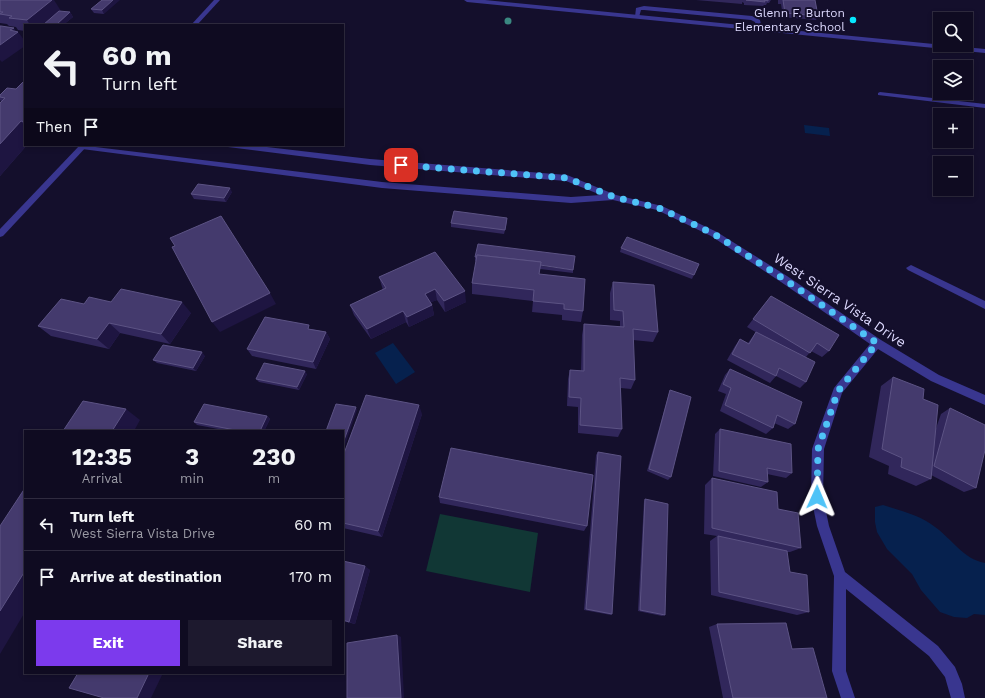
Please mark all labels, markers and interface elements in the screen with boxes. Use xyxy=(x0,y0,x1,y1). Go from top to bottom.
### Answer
place label: Glenn F. Burton Elementary School xyxy=(734,6,845,34)
map controls xyxy=(933,12,973,196)
button: search xyxy=(933,12,973,52)
marker: Glenn F. Burton Elementary School xyxy=(848,15,858,25)
text: 60 m xyxy=(102,39,172,72)
icon: left xyxy=(36,40,88,92)
button: layers xyxy=(933,60,973,100)
text: Turn left xyxy=(102,73,177,94)
button: + xyxy=(933,108,973,148)
icon: arrive xyxy=(80,116,102,138)
text: Then xyxy=(36,118,72,136)
pin xyxy=(384,148,418,182)
icon: arrive xyxy=(390,154,412,176)
button: − xyxy=(933,156,973,196)
street label: West Sierra Vista Drive xyxy=(771,250,909,350)
text: 12:35 xyxy=(72,443,132,471)
text: 3 xyxy=(185,443,199,471)
text: 230 xyxy=(252,443,296,471)
text: Arrival xyxy=(82,471,122,486)
text: min xyxy=(180,471,204,486)
text: m xyxy=(268,471,280,486)
position arrow xyxy=(796,476,838,518)
text: Turn left xyxy=(70,508,134,526)
icon: left xyxy=(36,514,58,536)
text: 60 m xyxy=(294,516,332,534)
text: West Sierra Vista Drive xyxy=(70,526,215,541)
icon: arrive xyxy=(36,566,58,588)
text: Arrive at destination xyxy=(70,568,222,586)
text: 170 m xyxy=(289,568,332,586)
button: Exit xyxy=(36,620,180,666)
button: Share xyxy=(188,620,332,666)

